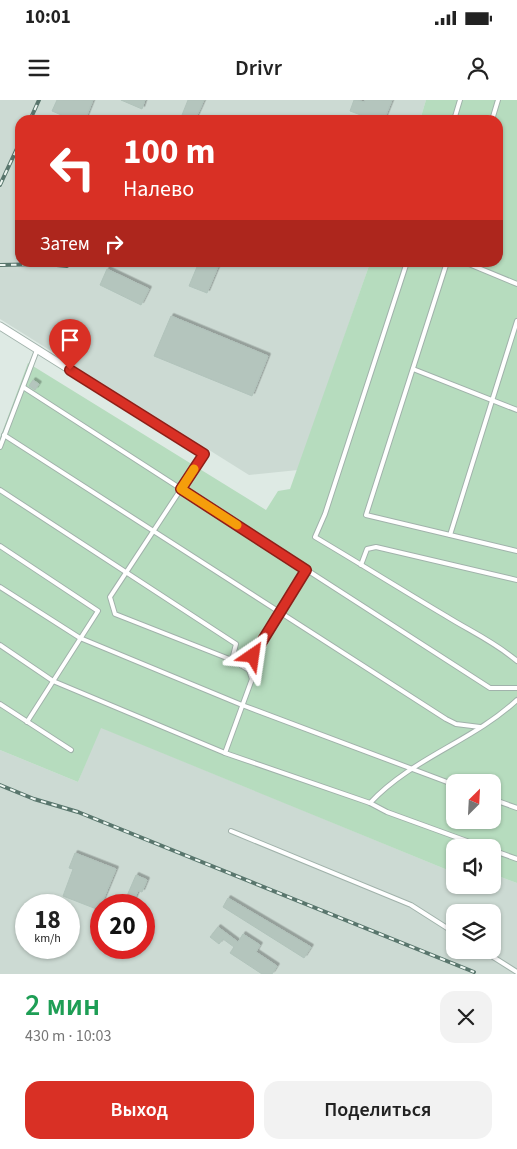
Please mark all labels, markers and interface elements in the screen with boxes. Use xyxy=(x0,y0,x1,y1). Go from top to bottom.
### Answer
text: 10:01 xyxy=(25,4,71,31)
text: Drivr xyxy=(235,52,282,84)
icon: menu xyxy=(25,54,53,82)
icon: person xyxy=(464,54,492,82)
text: 100 m xyxy=(123,127,215,177)
icon: left xyxy=(40,135,105,200)
text: Налево xyxy=(123,173,194,205)
icon: right xyxy=(100,230,128,258)
text: Затем xyxy=(40,231,90,258)
pin xyxy=(49,319,91,370)
icon: arrive xyxy=(56,326,84,354)
position arrow xyxy=(226,629,278,681)
north arrow xyxy=(446,774,501,829)
map controls xyxy=(446,774,501,959)
button: sound xyxy=(446,839,501,894)
speed limit sign: 20 xyxy=(90,894,155,959)
text: 18 xyxy=(34,902,61,938)
button: layers xyxy=(446,904,501,959)
text: km/h xyxy=(34,930,61,947)
text: 2 мин xyxy=(25,984,100,1027)
button: close xyxy=(440,991,492,1043)
text: 430 m · 10:03 xyxy=(25,1025,112,1047)
button: Выход xyxy=(25,1081,254,1139)
button: Поделиться xyxy=(264,1081,492,1139)

